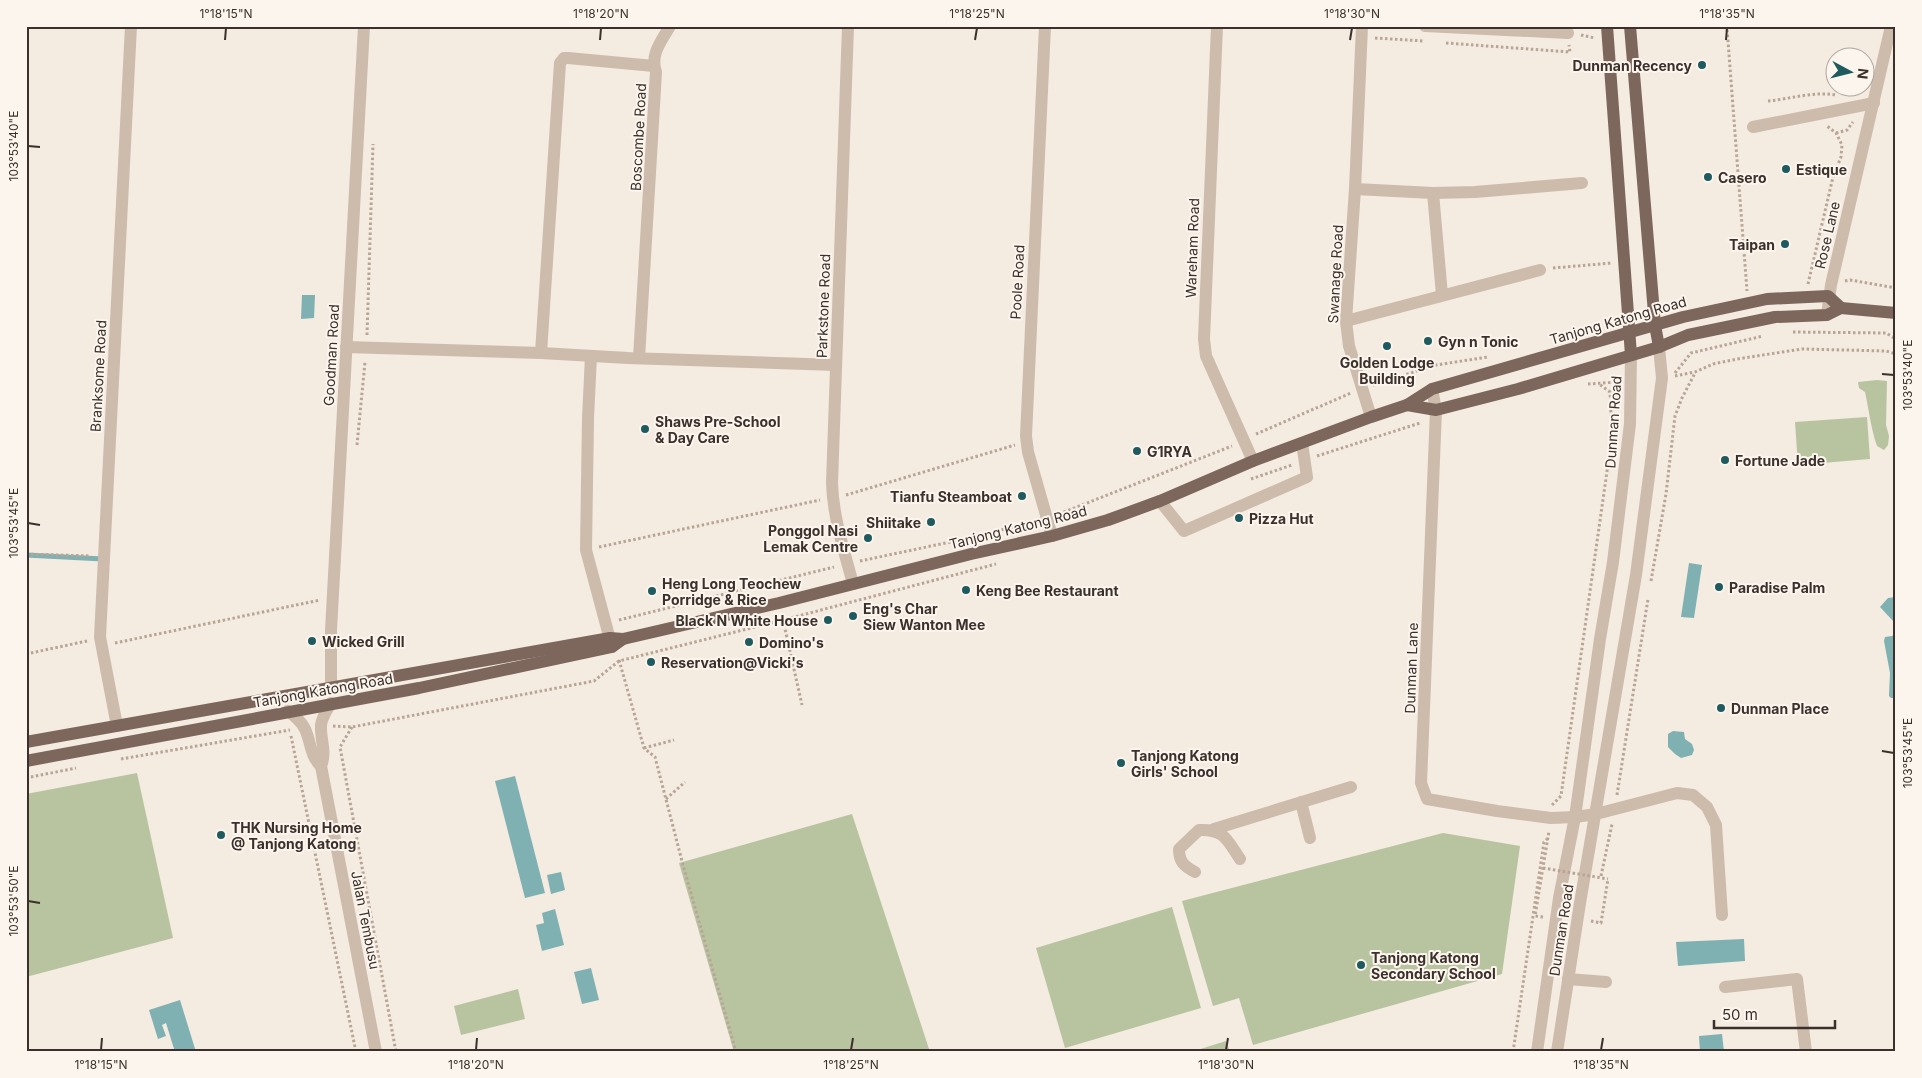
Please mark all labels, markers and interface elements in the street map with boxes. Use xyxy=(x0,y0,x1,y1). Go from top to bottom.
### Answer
text: 1°18'15"N xyxy=(199,6,253,21)
text: 1°18'20"N xyxy=(573,6,629,21)
text: 1°18'25"N xyxy=(949,6,1005,21)
text: 1°18'30"N xyxy=(1324,6,1380,21)
text: 1°18'35"N xyxy=(1699,6,1755,21)
north arrow xyxy=(1824,48,1874,98)
place label: Dunman Recency xyxy=(1572,57,1693,74)
marker: Dunman Recency xyxy=(1696,59,1708,71)
text: N xyxy=(1854,67,1872,80)
street label: Boscombe Road xyxy=(627,83,649,191)
text: 103°53'40"E xyxy=(6,111,21,181)
place label: Estique xyxy=(1796,161,1847,178)
marker: Estique xyxy=(1780,163,1792,175)
place label: Casero xyxy=(1718,169,1767,186)
marker: Casero xyxy=(1702,171,1714,183)
street label: Wareham Road xyxy=(1182,198,1202,298)
street label: Rose Lane xyxy=(1811,200,1843,270)
street label: Swanage Road xyxy=(1324,224,1346,324)
place label: Taipan xyxy=(1729,236,1775,253)
marker: Taipan xyxy=(1779,238,1791,250)
street label: Poole Road xyxy=(1007,244,1027,320)
street label: Parkstone Road xyxy=(813,254,833,358)
street label: Tanjong Katong Road xyxy=(1548,292,1688,348)
street label: Goodman Road xyxy=(320,304,342,406)
street label: Branksome Road xyxy=(87,320,109,432)
place label: Gyn n Tonic xyxy=(1438,333,1519,350)
marker: Gyn n Tonic xyxy=(1422,335,1434,347)
marker: Golden Lodge Building xyxy=(1381,340,1393,352)
text: 103°53'40"E xyxy=(1900,340,1915,410)
place label: Golden Lodge Building xyxy=(1340,354,1434,387)
street label: Dunman Road xyxy=(1601,375,1625,469)
place label: Shaws Pre-School & Day Care xyxy=(655,413,780,446)
marker: Shaws Pre-School & Day Care xyxy=(639,423,651,435)
place label: G1RYA xyxy=(1147,443,1192,460)
marker: G1RYA xyxy=(1131,445,1143,457)
place label: Fortune Jade xyxy=(1735,452,1825,469)
marker: Fortune Jade xyxy=(1719,454,1731,466)
text: 103°53'45"E xyxy=(6,488,21,558)
place label: Tianfu Steamboat xyxy=(890,488,1012,505)
marker: Tianfu Steamboat xyxy=(1016,490,1028,502)
street label: Tanjong Katong Road xyxy=(947,502,1089,552)
place label: Pizza Hut xyxy=(1249,510,1314,527)
marker: Pizza Hut xyxy=(1233,512,1245,524)
place label: Shiitake xyxy=(866,514,921,531)
marker: Shiitake xyxy=(925,516,937,528)
place label: Ponggol Nasi Lemak Centre xyxy=(763,522,858,555)
marker: Ponggol Nasi Lemak Centre xyxy=(862,532,874,544)
place label: Heng Long Teochew Porridge & Rice xyxy=(662,575,801,608)
place label: Paradise Palm xyxy=(1729,579,1825,596)
marker: Paradise Palm xyxy=(1713,581,1725,593)
place label: Keng Bee Restaurant xyxy=(976,582,1119,599)
marker: Keng Bee Restaurant xyxy=(960,584,972,596)
marker: Heng Long Teochew Porridge & Rice xyxy=(646,585,658,597)
place label: Eng's Char Siew Wanton Mee xyxy=(863,600,985,633)
marker: Eng's Char Siew Wanton Mee xyxy=(847,610,859,622)
place label: Black N White House xyxy=(676,612,818,629)
marker: Black N White House xyxy=(822,614,834,626)
street label: Dunman Lane xyxy=(1401,622,1421,714)
place label: Wicked Grill xyxy=(322,633,405,650)
place label: Domino's xyxy=(759,634,824,651)
marker: Wicked Grill xyxy=(306,635,318,647)
marker: Domino's xyxy=(743,636,755,648)
place label: Reservation@Vicki's xyxy=(661,654,804,671)
marker: Reservation@Vicki's xyxy=(645,656,657,668)
street label: Tanjong Katong Road xyxy=(252,669,394,711)
place label: Dunman Place xyxy=(1731,700,1829,717)
marker: Dunman Place xyxy=(1715,702,1727,714)
text: 103°53'45"E xyxy=(1900,718,1915,788)
place label: Tanjong Katong Girls' School xyxy=(1131,747,1239,780)
marker: Tanjong Katong Girls' School xyxy=(1115,757,1127,769)
place label: THK Nursing Home @ Tanjong Katong xyxy=(231,819,362,852)
marker: THK Nursing Home @ Tanjong Katong xyxy=(215,829,227,841)
text: 103°53'50"E xyxy=(6,865,21,937)
street label: Jalan Tembusu xyxy=(348,869,384,971)
street label: Dunman Road xyxy=(1545,883,1577,977)
place label: Tanjong Katong Secondary School xyxy=(1371,949,1496,982)
marker: Tanjong Katong Secondary School xyxy=(1355,959,1367,971)
scale bar xyxy=(1714,998,1836,1030)
text: 50 m xyxy=(1722,1005,1758,1024)
text: 1°18'15"N xyxy=(74,1057,128,1072)
text: 1°18'20"N xyxy=(448,1057,504,1072)
text: 1°18'25"N xyxy=(823,1057,879,1072)
text: 1°18'30"N xyxy=(1198,1057,1254,1072)
text: 1°18'35"N xyxy=(1573,1057,1629,1072)

